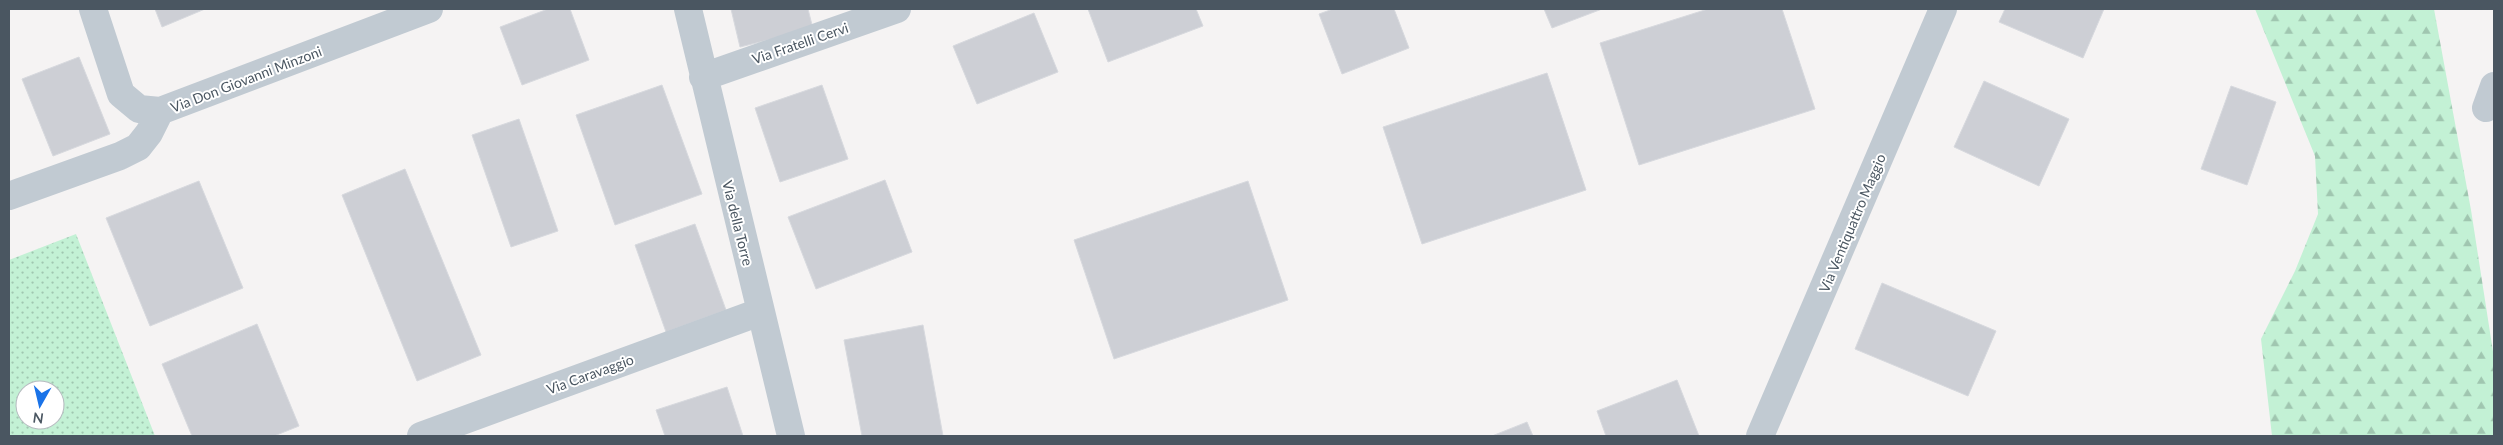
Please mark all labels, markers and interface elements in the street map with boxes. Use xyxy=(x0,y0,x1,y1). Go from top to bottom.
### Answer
street label: Via Fratelli Cervi xyxy=(750,19,850,67)
street label: Via Don Giovanni Minzoni xyxy=(168,42,324,116)
street label: Via Ventiquattro Maggio xyxy=(1815,151,1889,295)
street label: Via della Torre xyxy=(719,179,757,267)
street label: Via Caravaggio xyxy=(544,350,636,398)
north arrow xyxy=(15,380,65,430)
text: N xyxy=(32,409,45,428)

